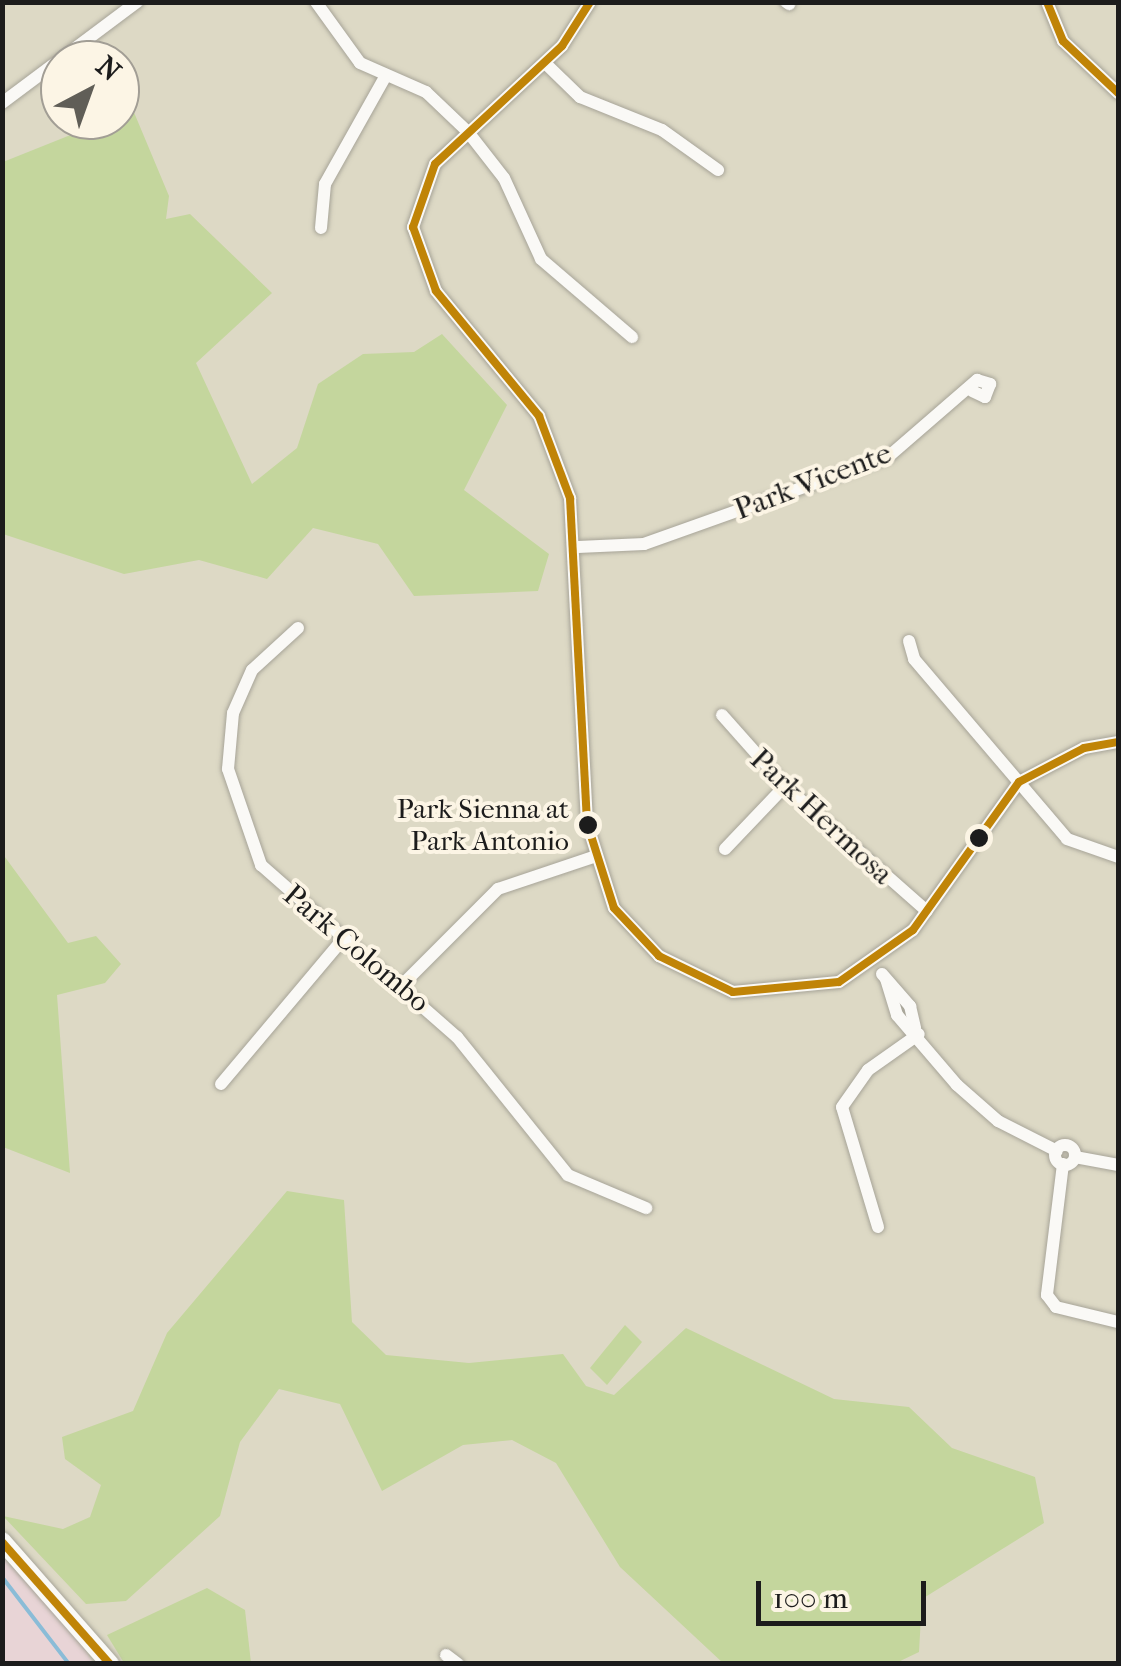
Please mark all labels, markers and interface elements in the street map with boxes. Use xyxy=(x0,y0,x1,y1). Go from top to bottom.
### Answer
north arrow xyxy=(40,40,140,140)
text: N xyxy=(90,49,128,88)
street label: Park Vicente xyxy=(730,436,896,528)
street label: Park Hermosa xyxy=(742,742,900,892)
place label: Park Sienna at Park Antonio xyxy=(397,792,569,858)
marker: Park Sienna at Park Antonio xyxy=(578,815,598,835)
unlabelled marker xyxy=(969,828,989,848)
street label: Park Colombo xyxy=(275,877,437,1021)
scale bar xyxy=(761,1561,931,1623)
text: 100 m xyxy=(773,1581,848,1616)

